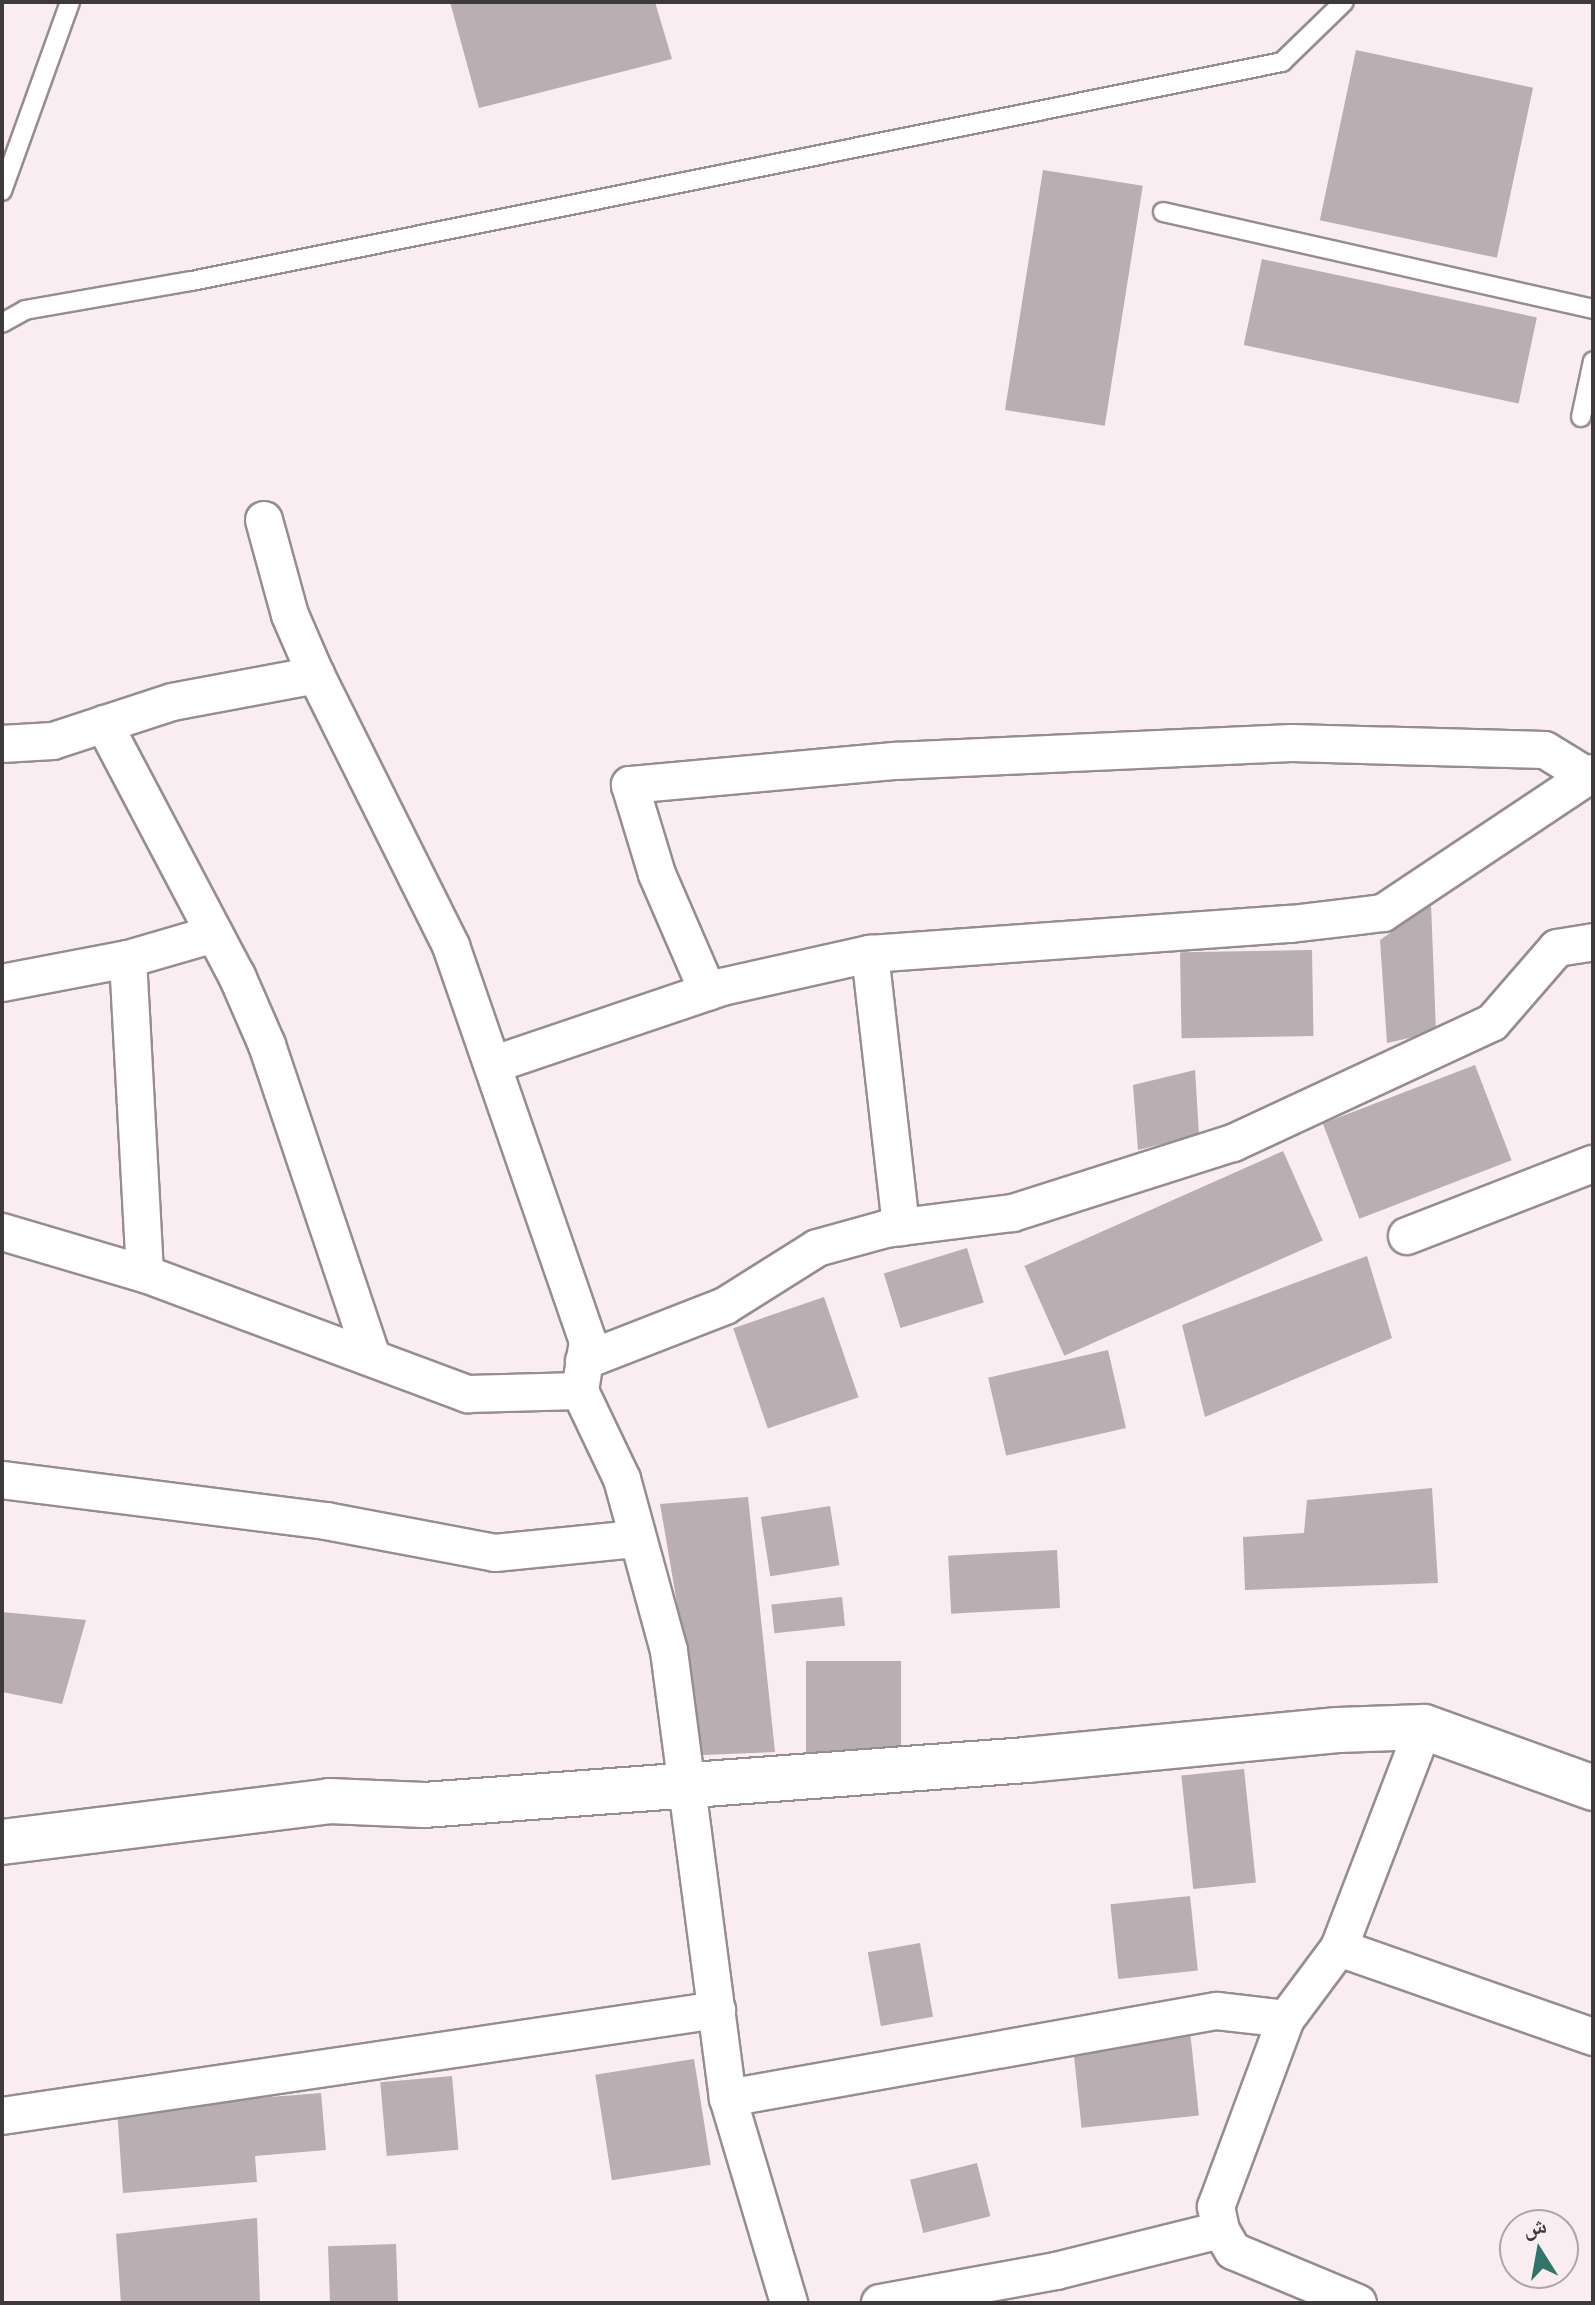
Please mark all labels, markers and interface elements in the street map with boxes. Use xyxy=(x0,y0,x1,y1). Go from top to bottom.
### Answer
north arrow xyxy=(1499,2209,1579,2289)
text: ش xyxy=(1521,2212,1549,2241)

